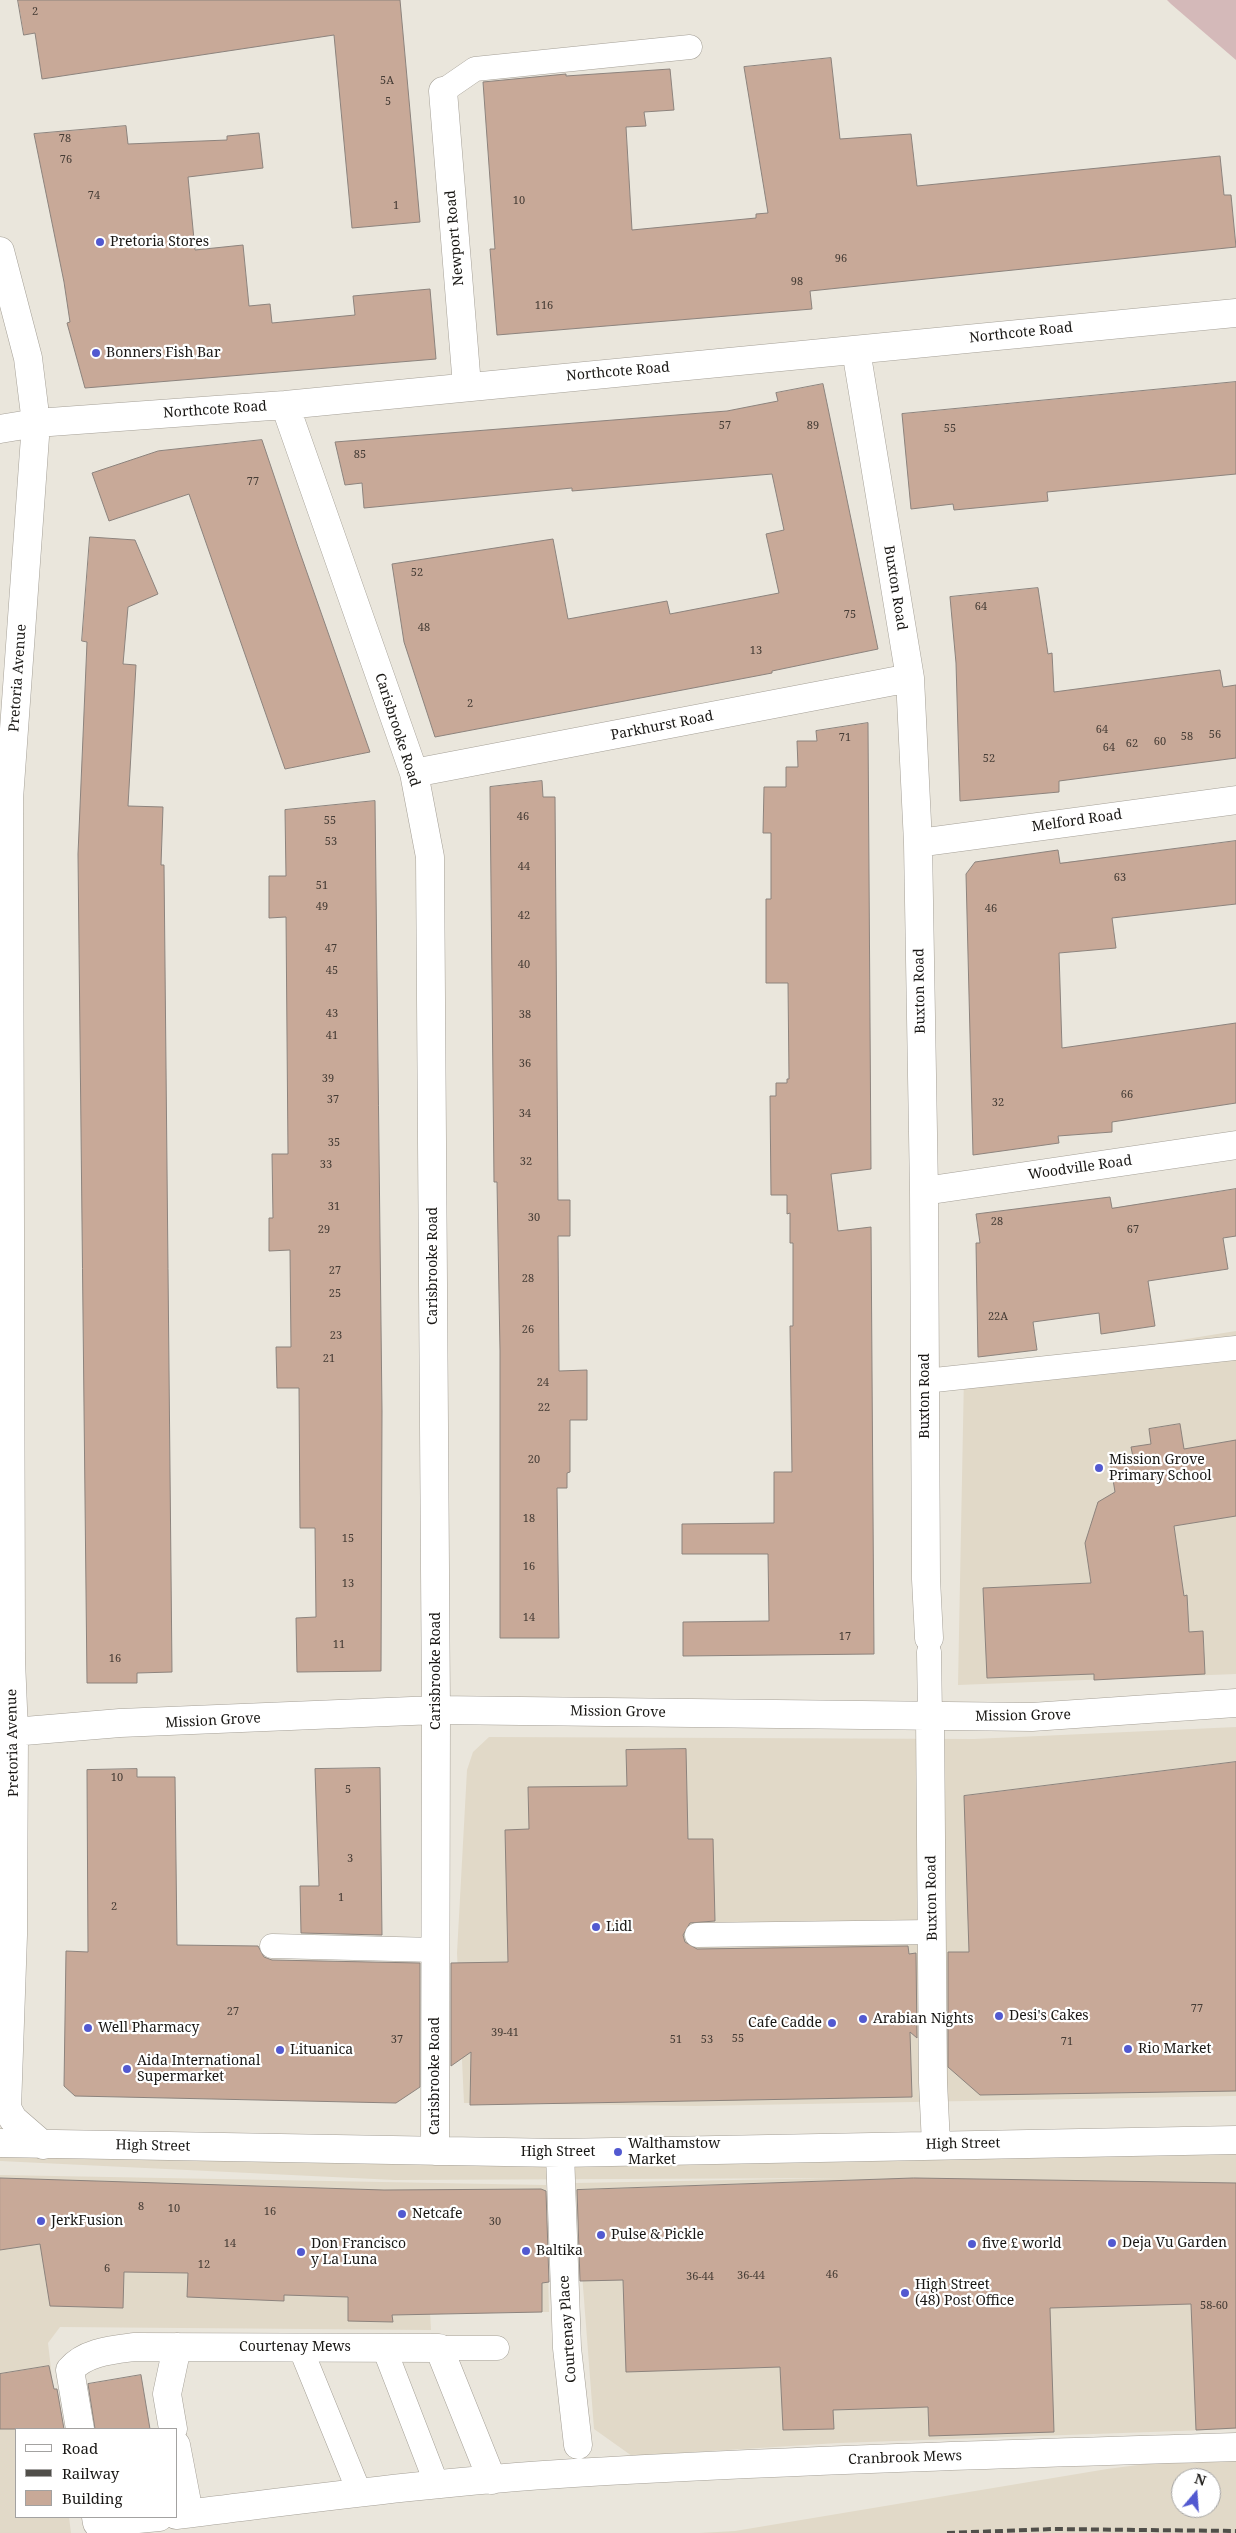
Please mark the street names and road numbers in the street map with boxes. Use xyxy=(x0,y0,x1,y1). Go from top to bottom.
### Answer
street label: Newport Road xyxy=(442,190,468,286)
street label: Northcote Road xyxy=(968,319,1074,347)
street label: Northcote Road xyxy=(565,359,671,385)
street label: Northcote Road xyxy=(163,398,267,422)
street label: Buxton Road xyxy=(880,544,910,632)
street label: Pretoria Avenue xyxy=(6,623,30,733)
street label: Carisbrooke Road xyxy=(371,671,423,789)
street label: Parkhurst Road xyxy=(609,708,715,744)
street label: Melford Road xyxy=(1031,806,1123,836)
street label: Buxton Road xyxy=(911,948,929,1034)
street label: Woodville Road xyxy=(1027,1152,1133,1184)
street label: Carisbrooke Road xyxy=(425,1207,441,1325)
street label: Buxton Road xyxy=(917,1353,933,1439)
street label: Carisbrooke Road xyxy=(428,1612,444,1730)
street label: Pretoria Avenue xyxy=(4,1689,22,1797)
street label: Mission Grove xyxy=(570,1703,666,1721)
street label: Mission Grove xyxy=(975,1707,1071,1725)
street label: Mission Grove xyxy=(165,1710,261,1732)
street label: Buxton Road xyxy=(923,1855,941,1941)
street label: Carisbrooke Road xyxy=(427,2017,443,2135)
street label: High Street xyxy=(926,2135,1000,2153)
street label: High Street xyxy=(116,2137,190,2155)
street label: High Street xyxy=(521,2144,595,2160)
street label: Courtenay Place xyxy=(556,2275,580,2383)
street label: Courtenay Mews xyxy=(239,2339,351,2355)
street label: Cranbrook Mews xyxy=(848,2448,962,2468)

